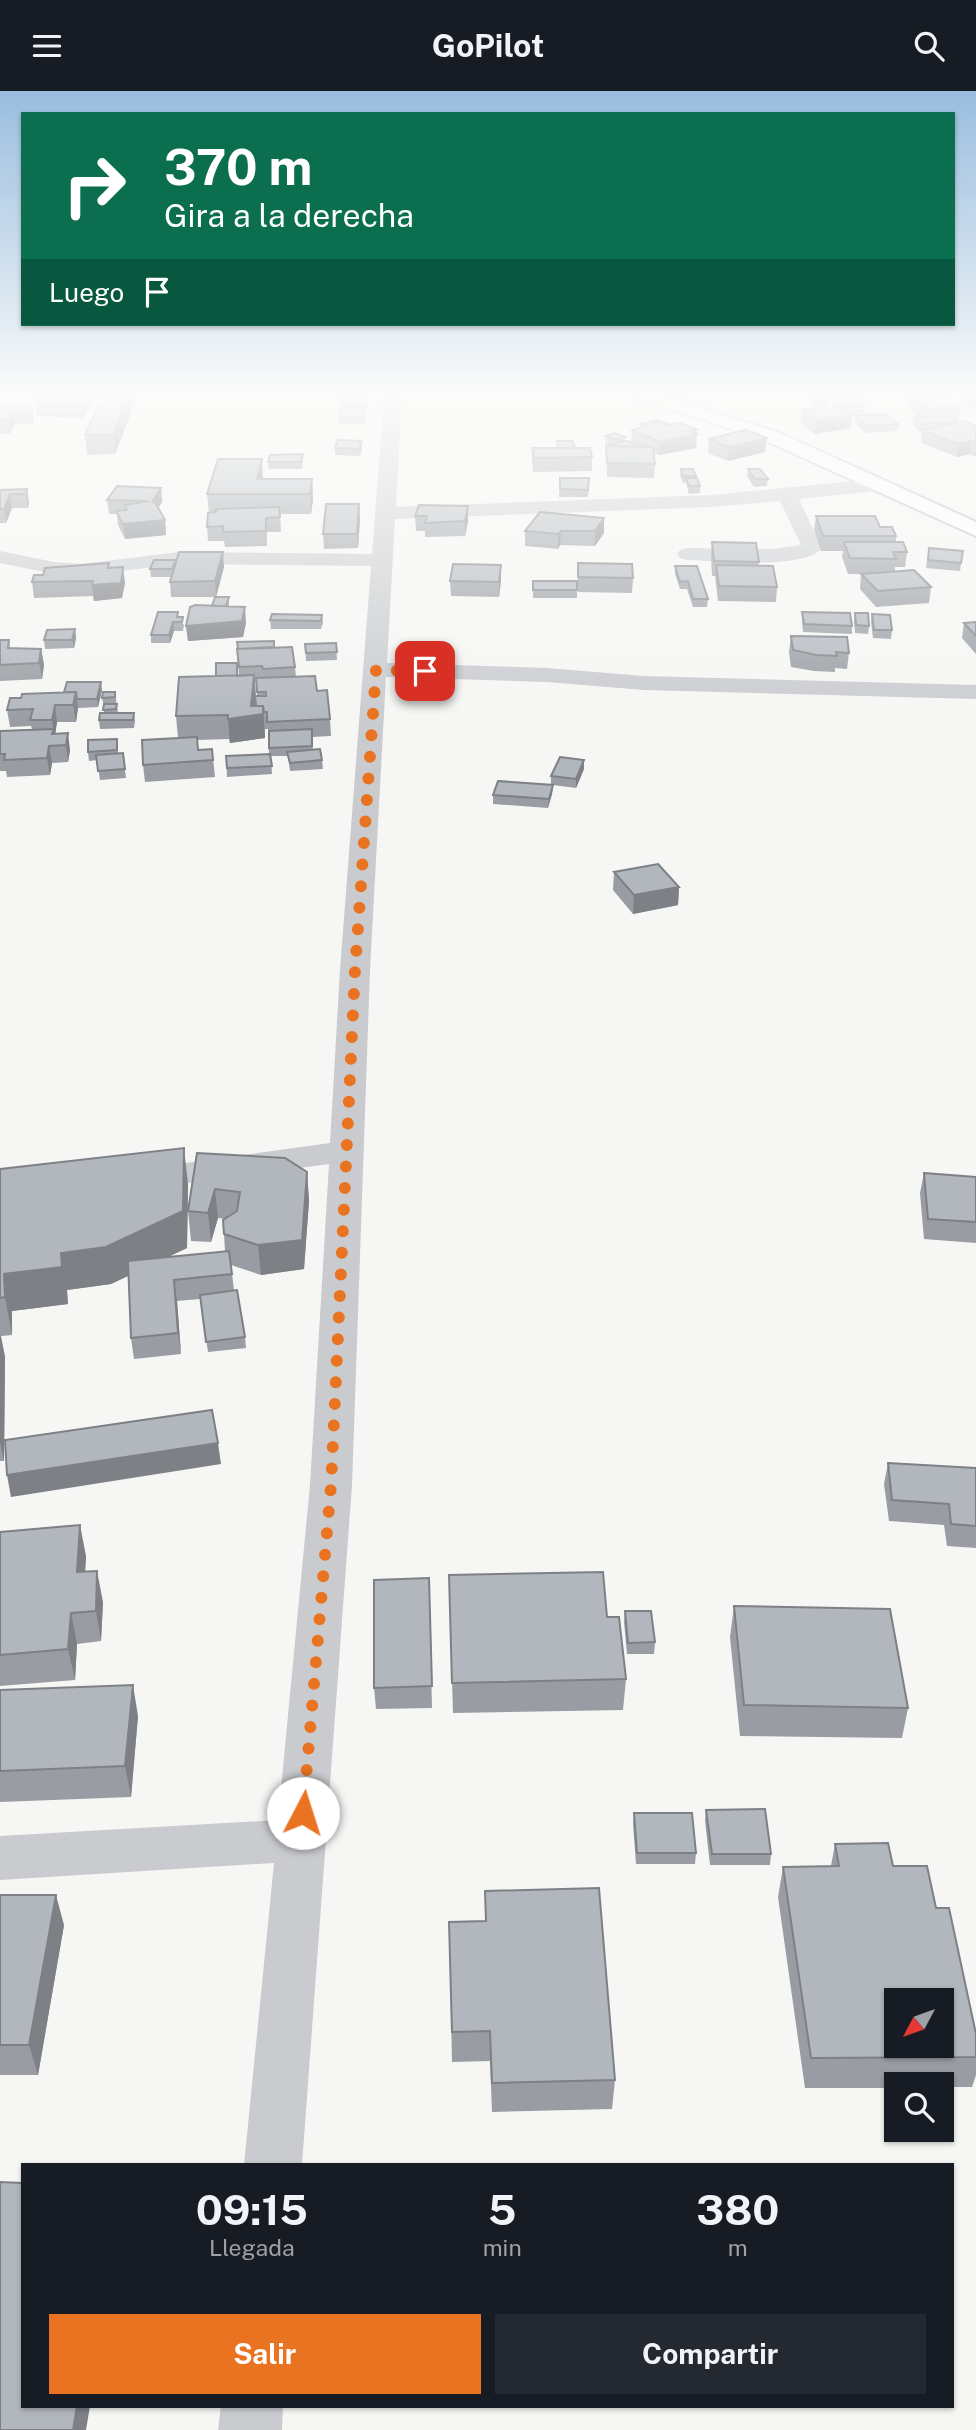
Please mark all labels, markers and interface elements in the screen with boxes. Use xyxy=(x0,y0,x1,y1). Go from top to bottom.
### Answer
icon: menu xyxy=(28,27,66,65)
text: GoPilot xyxy=(432,27,544,64)
icon: search xyxy=(910,27,948,65)
text: 370 m xyxy=(164,138,313,196)
icon: right xyxy=(49,140,140,231)
text: Gira a la derecha xyxy=(164,197,414,234)
icon: arrive xyxy=(138,273,176,311)
text: Luego xyxy=(49,277,124,308)
pin xyxy=(395,641,455,701)
icon: arrive xyxy=(406,652,444,690)
position arrow xyxy=(266,1776,340,1850)
north arrow xyxy=(884,1988,954,2058)
map controls xyxy=(884,1988,954,2142)
button: search xyxy=(884,2072,954,2142)
text: 09:15 xyxy=(196,2185,308,2234)
text: 5 xyxy=(488,2185,516,2234)
text: 380 xyxy=(696,2185,779,2234)
text: Llegada xyxy=(209,2234,295,2261)
text: min xyxy=(483,2234,522,2261)
text: m xyxy=(728,2234,748,2261)
button: Salir xyxy=(49,2314,481,2394)
button: Compartir xyxy=(495,2314,926,2394)

